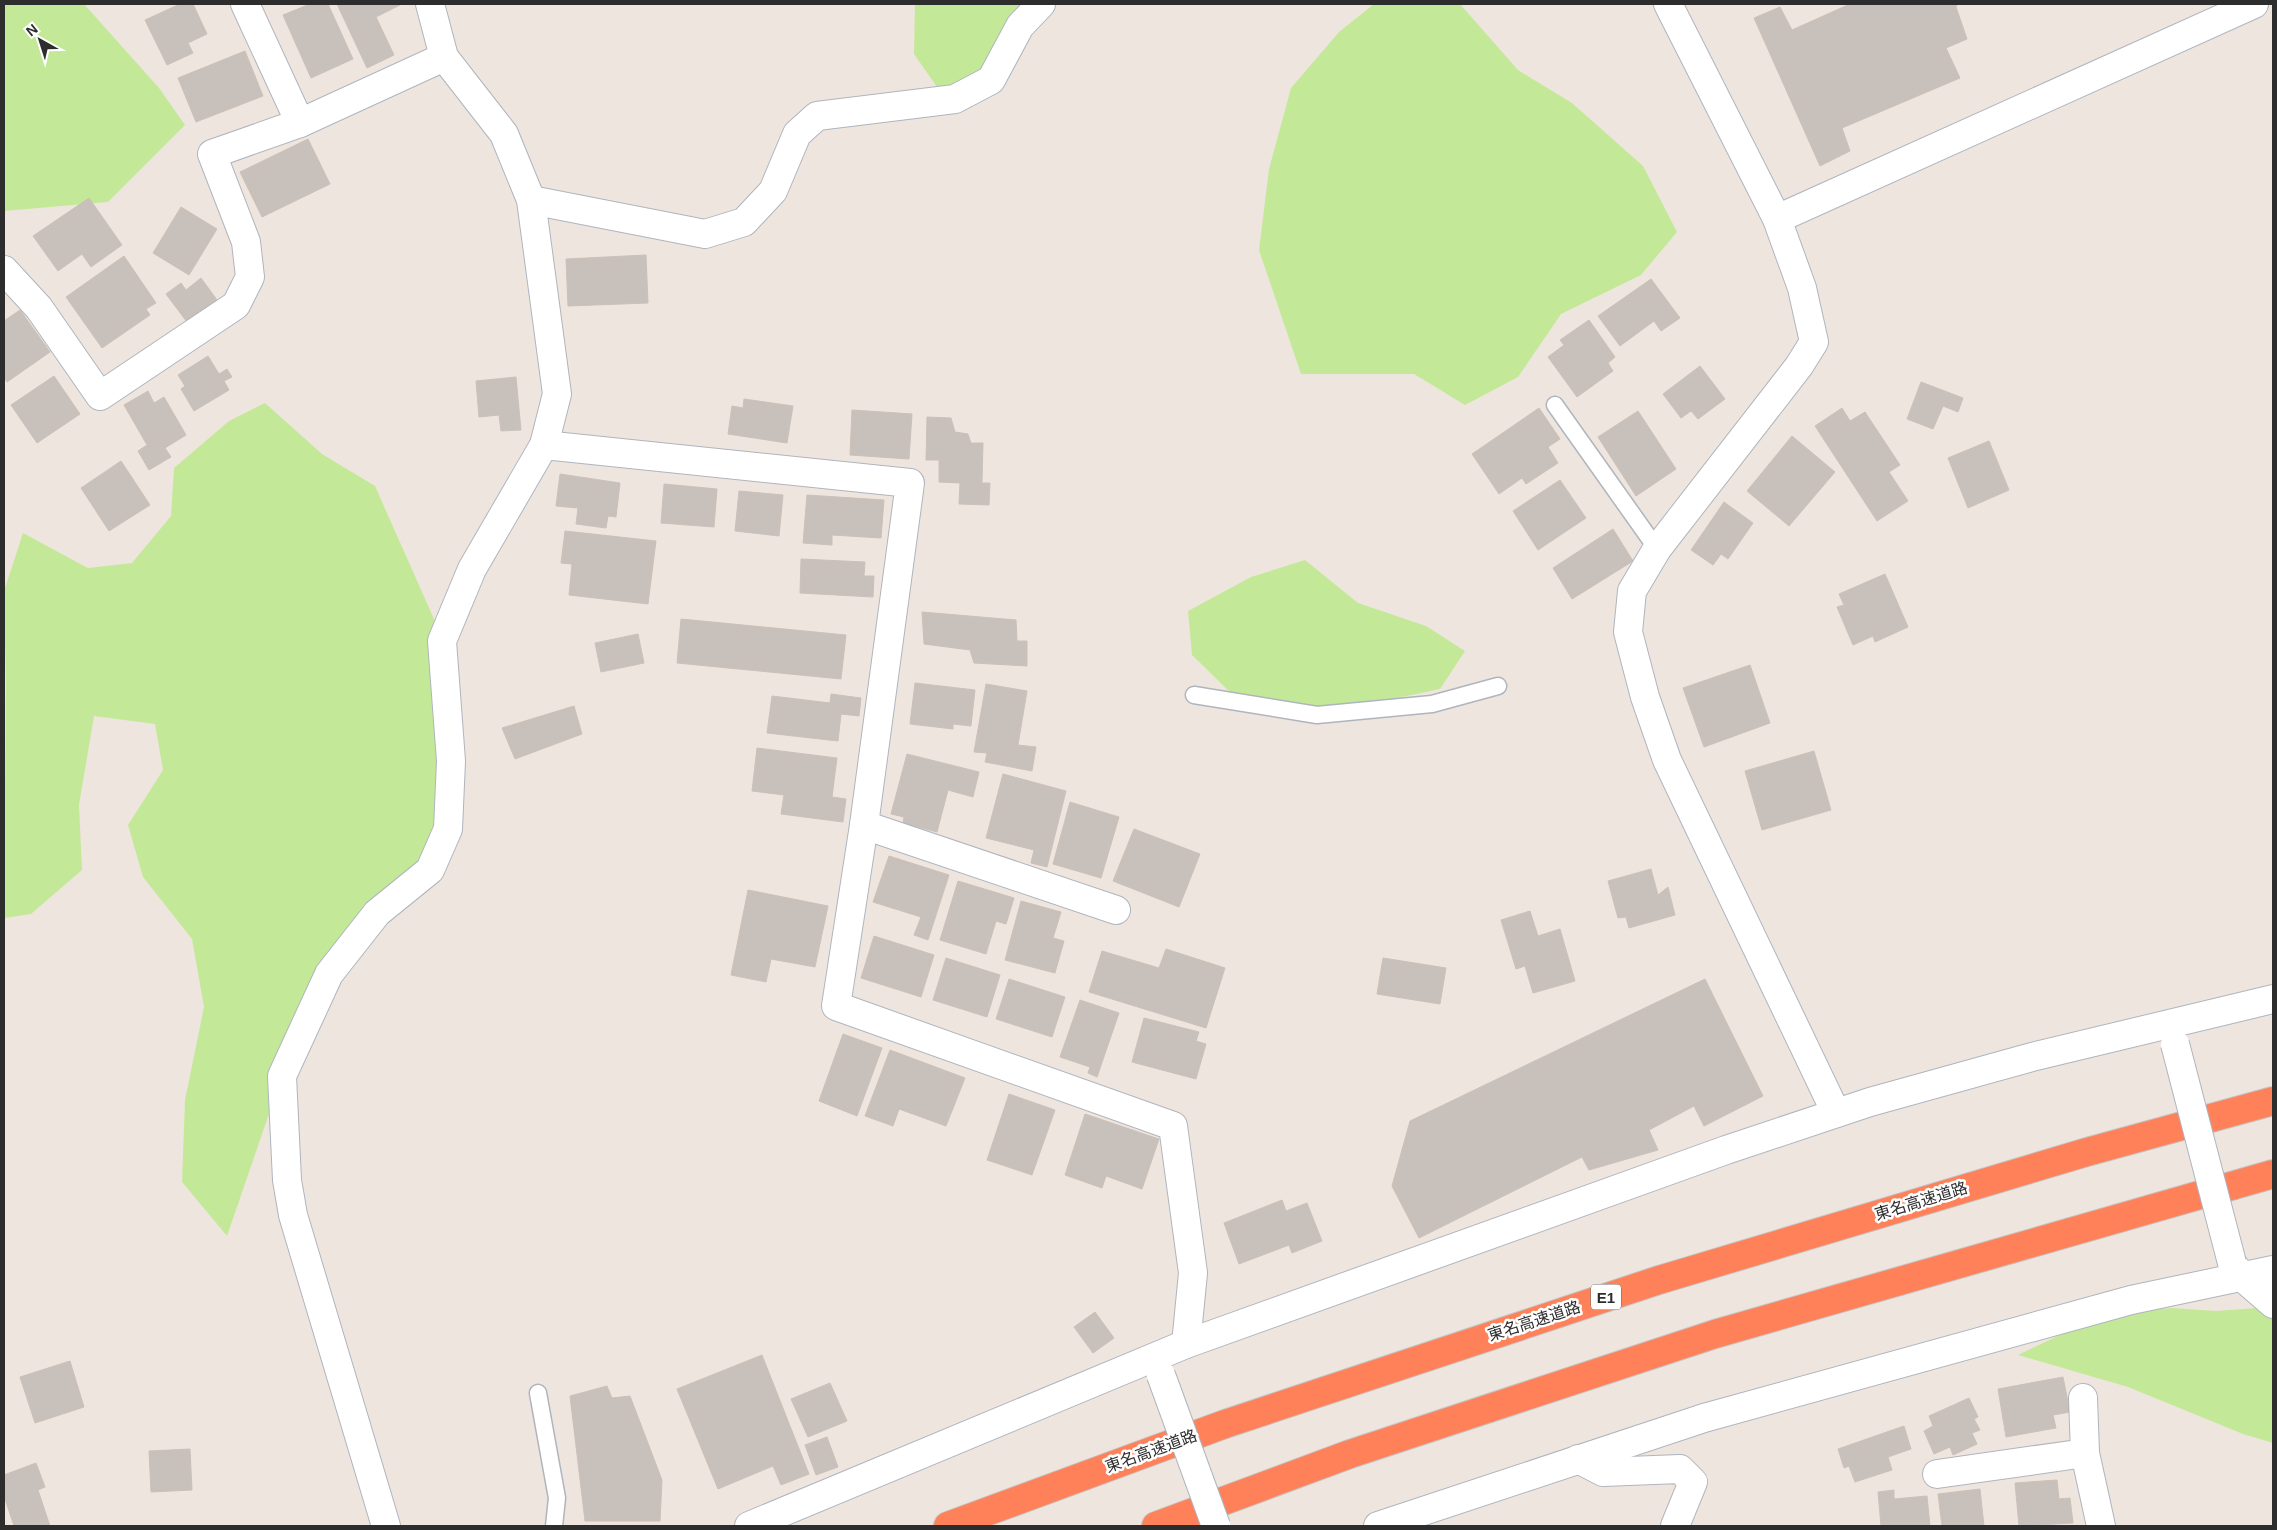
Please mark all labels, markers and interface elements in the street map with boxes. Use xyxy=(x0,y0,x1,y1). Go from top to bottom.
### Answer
north arrow xyxy=(15,15,65,65)
text: N xyxy=(23,20,41,39)
street label: 東名高速道路 xyxy=(1873,1179,1969,1223)
road number: E1 xyxy=(1591,1284,1621,1310)
street label: 東名高速道路 xyxy=(1486,1298,1582,1344)
street label: 東名高速道路 xyxy=(1103,1427,1199,1475)

